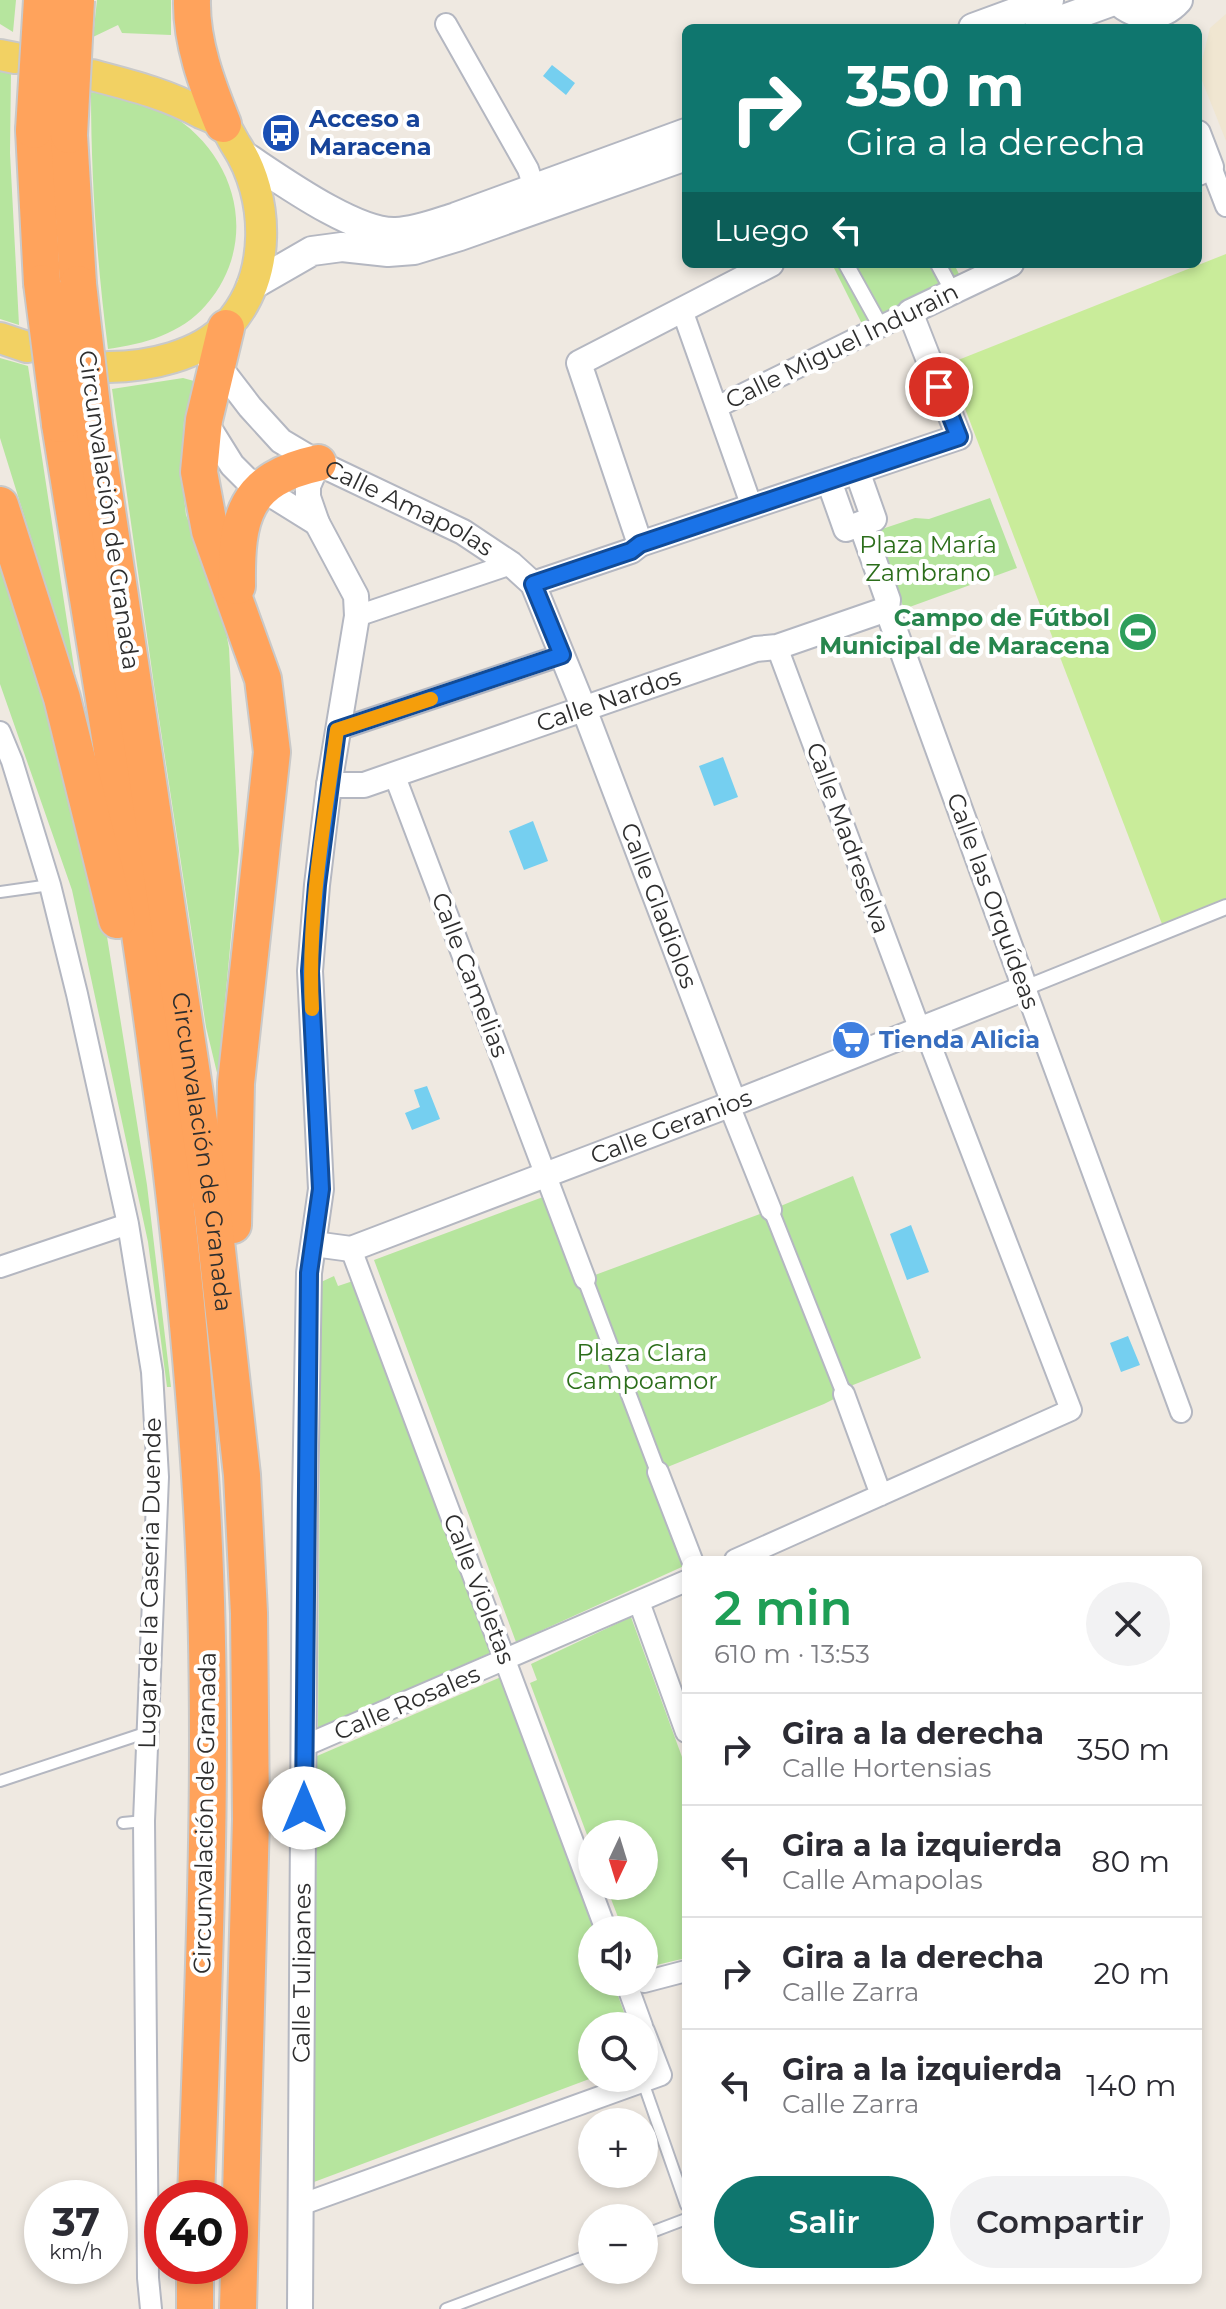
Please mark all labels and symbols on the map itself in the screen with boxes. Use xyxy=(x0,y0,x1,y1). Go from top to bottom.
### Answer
place label: Acceso a Maracena xyxy=(308,104,432,161)
bus stop icon: Acceso a Maracena xyxy=(260,112,302,154)
street label: Calle Miguel Indurain xyxy=(721,277,963,415)
street label: Circunvalación de Granada xyxy=(73,348,146,672)
pin xyxy=(905,353,973,421)
street label: Calle Amapolas xyxy=(320,453,499,562)
park label: Plaza María Zambrano xyxy=(859,530,997,587)
place label: Campo de Fútbol Municipal de Maracena xyxy=(819,603,1110,660)
sports icon: Campo de Fútbol Municipal de Maracena xyxy=(1117,611,1159,653)
street label: Calle Nardos xyxy=(533,661,685,738)
street label: Calle Madreselva xyxy=(800,738,897,937)
street label: Calle las Orquídeas xyxy=(941,789,1046,1013)
street label: Calle Gladiolos xyxy=(615,819,704,992)
street label: Calle Camelias xyxy=(426,888,515,1061)
street label: Circunvalación de Granada xyxy=(166,990,239,1313)
supermarket icon: Tienda Alicia xyxy=(830,1019,872,1061)
place label: Tienda Alicia xyxy=(879,1025,1040,1054)
street label: Calle Geranios xyxy=(586,1083,756,1170)
park label: Plaza Clara Campoamor xyxy=(566,1338,718,1395)
street label: Lugar de la Caseria Duende xyxy=(132,1417,167,1749)
street label: Calle Violetas xyxy=(438,1510,521,1668)
street label: Circunvalación de Granada xyxy=(187,1652,222,1974)
street label: Calle Rosales xyxy=(330,1659,484,1746)
position arrow xyxy=(262,1766,346,1850)
north arrow xyxy=(578,1820,658,1900)
street label: Calle Tulipanes xyxy=(287,1883,317,2063)
speed limit sign: 40 xyxy=(144,2180,248,2284)

